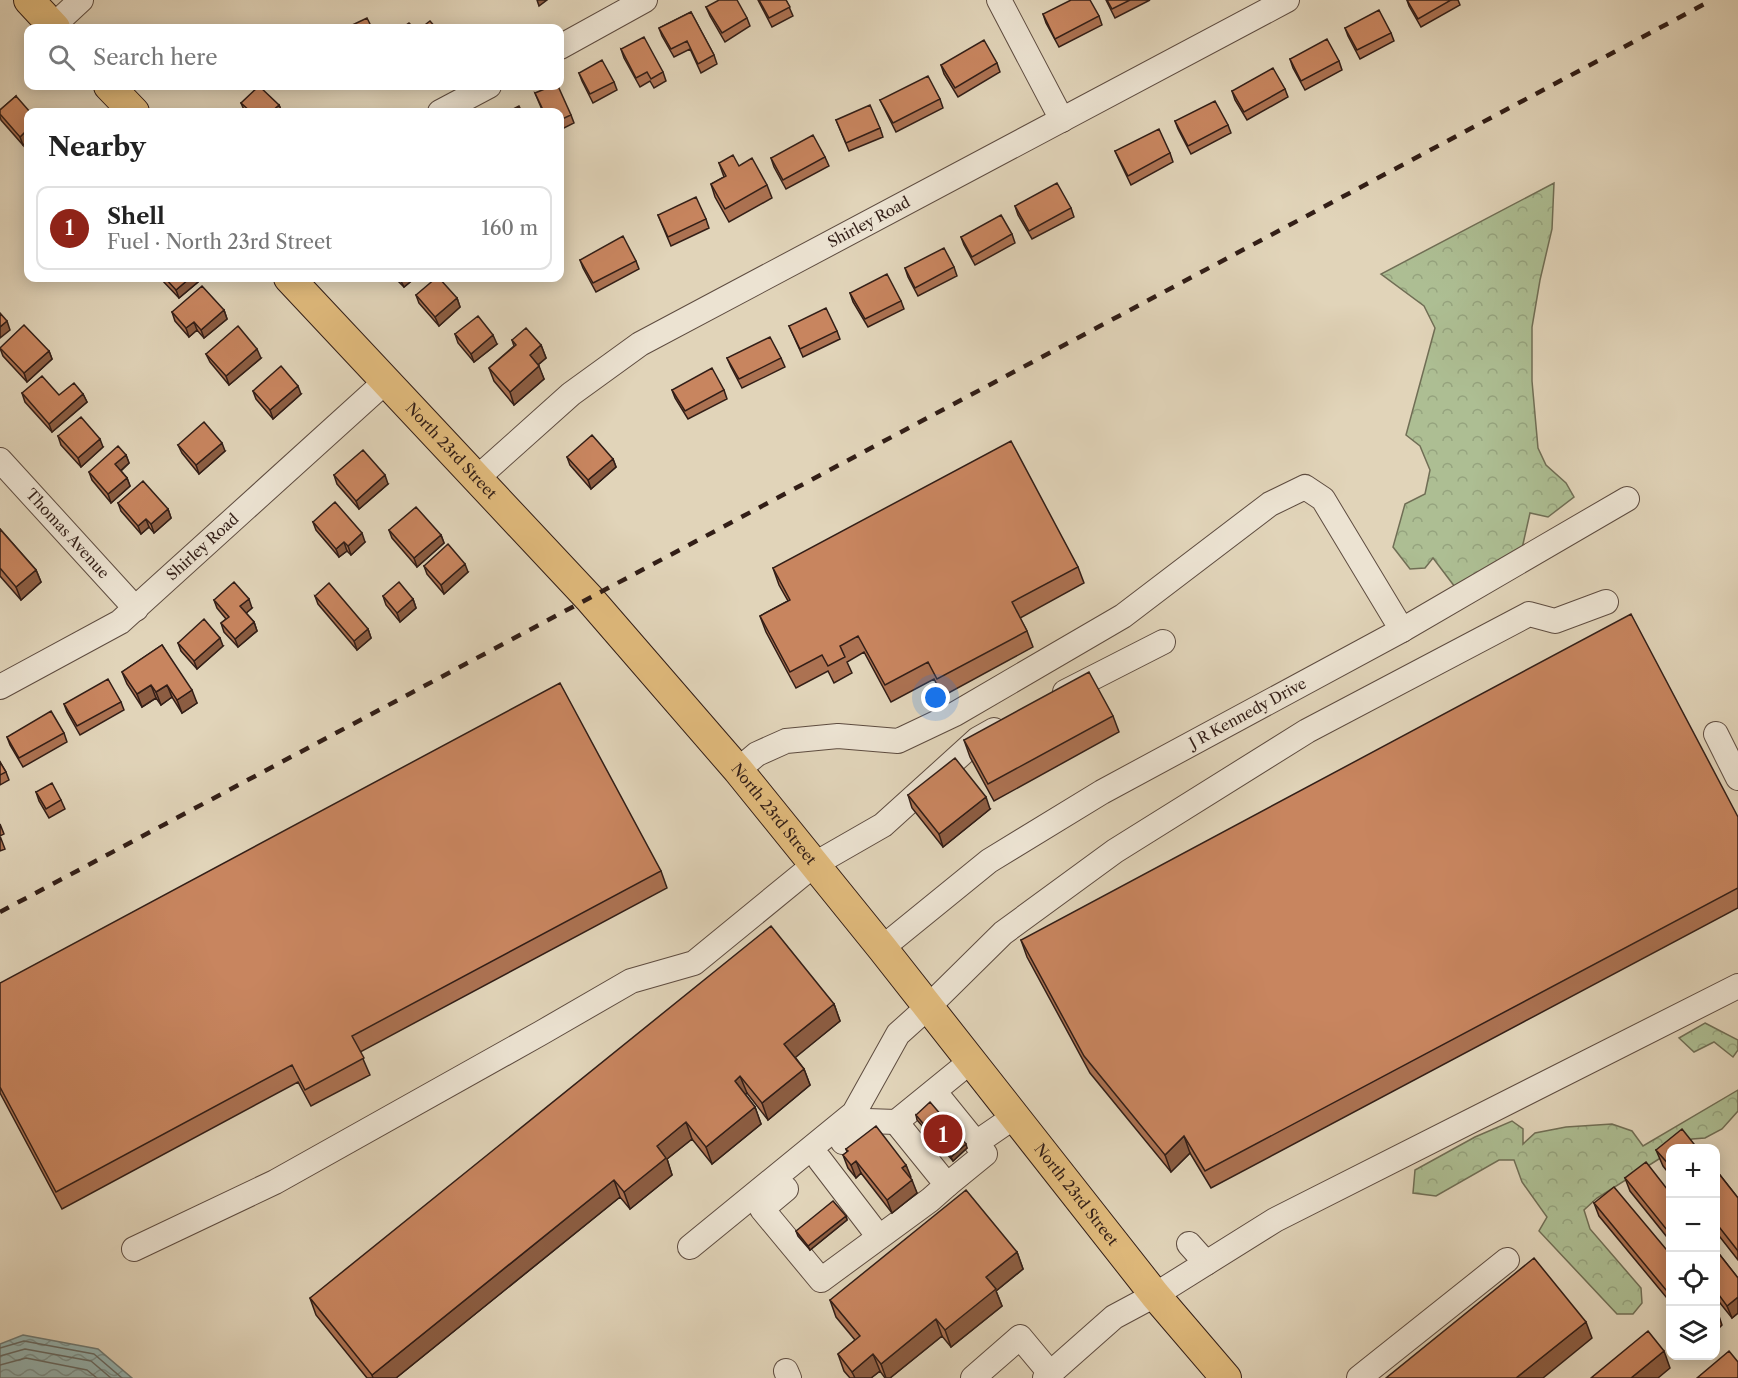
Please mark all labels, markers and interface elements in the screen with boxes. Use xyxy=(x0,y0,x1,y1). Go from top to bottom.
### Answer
search box xyxy=(24,24,564,90)
icon: search xyxy=(45,41,78,74)
text: Search here xyxy=(93,44,218,71)
text: Nearby xyxy=(48,131,146,163)
street label: Shirley Road xyxy=(824,192,913,252)
text: Shell xyxy=(107,203,165,230)
text: 1 xyxy=(65,216,74,240)
text: 160 m xyxy=(481,216,538,240)
text: Fuel · North 23rd Street xyxy=(107,230,332,254)
street label: North 23rd Street xyxy=(402,398,502,503)
street label: Thomas Avenue xyxy=(22,485,114,582)
street label: Shirley Road xyxy=(162,509,242,584)
street label: J R Kennedy Drive xyxy=(1184,673,1310,753)
your location xyxy=(921,683,950,712)
street label: North 23rd Street xyxy=(727,759,821,869)
pin: 1 xyxy=(924,1112,962,1156)
street label: North 23rd Street xyxy=(1030,1139,1123,1250)
map controls xyxy=(1666,1144,1720,1360)
button: + xyxy=(1666,1144,1720,1198)
button: − xyxy=(1666,1198,1720,1252)
button: locate xyxy=(1666,1252,1720,1306)
button: layers xyxy=(1666,1306,1720,1360)

